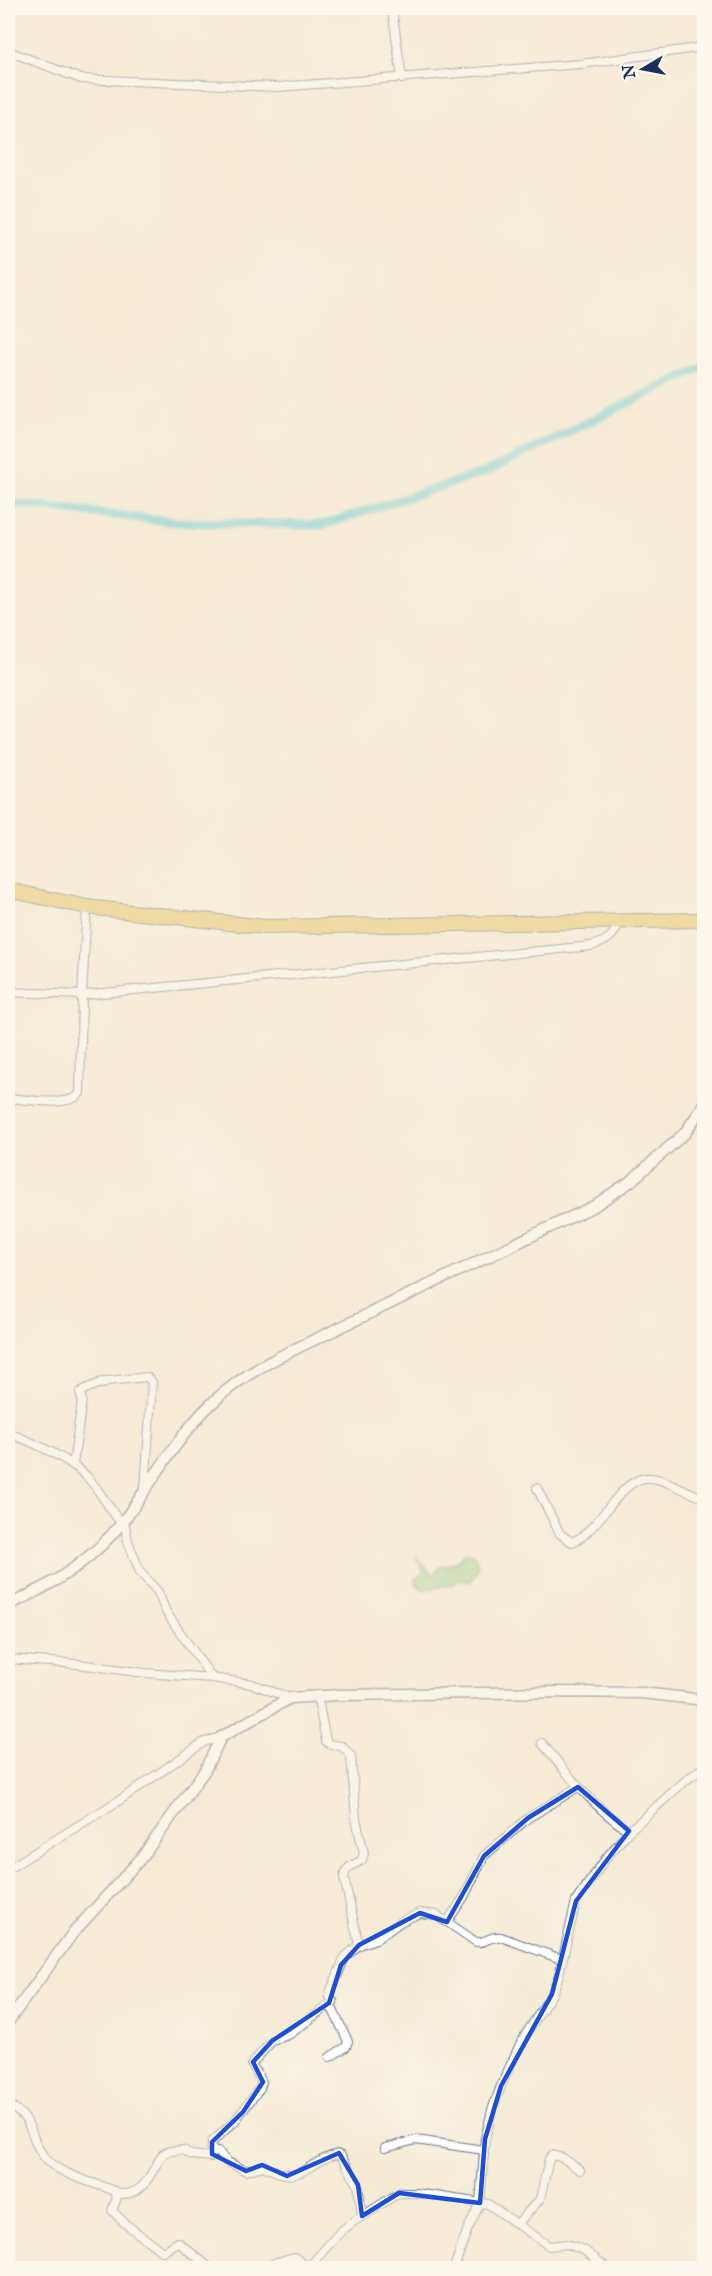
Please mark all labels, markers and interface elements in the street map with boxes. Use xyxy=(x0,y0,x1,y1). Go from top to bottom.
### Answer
north arrow xyxy=(613,39,673,99)
text: N xyxy=(619,63,641,81)

